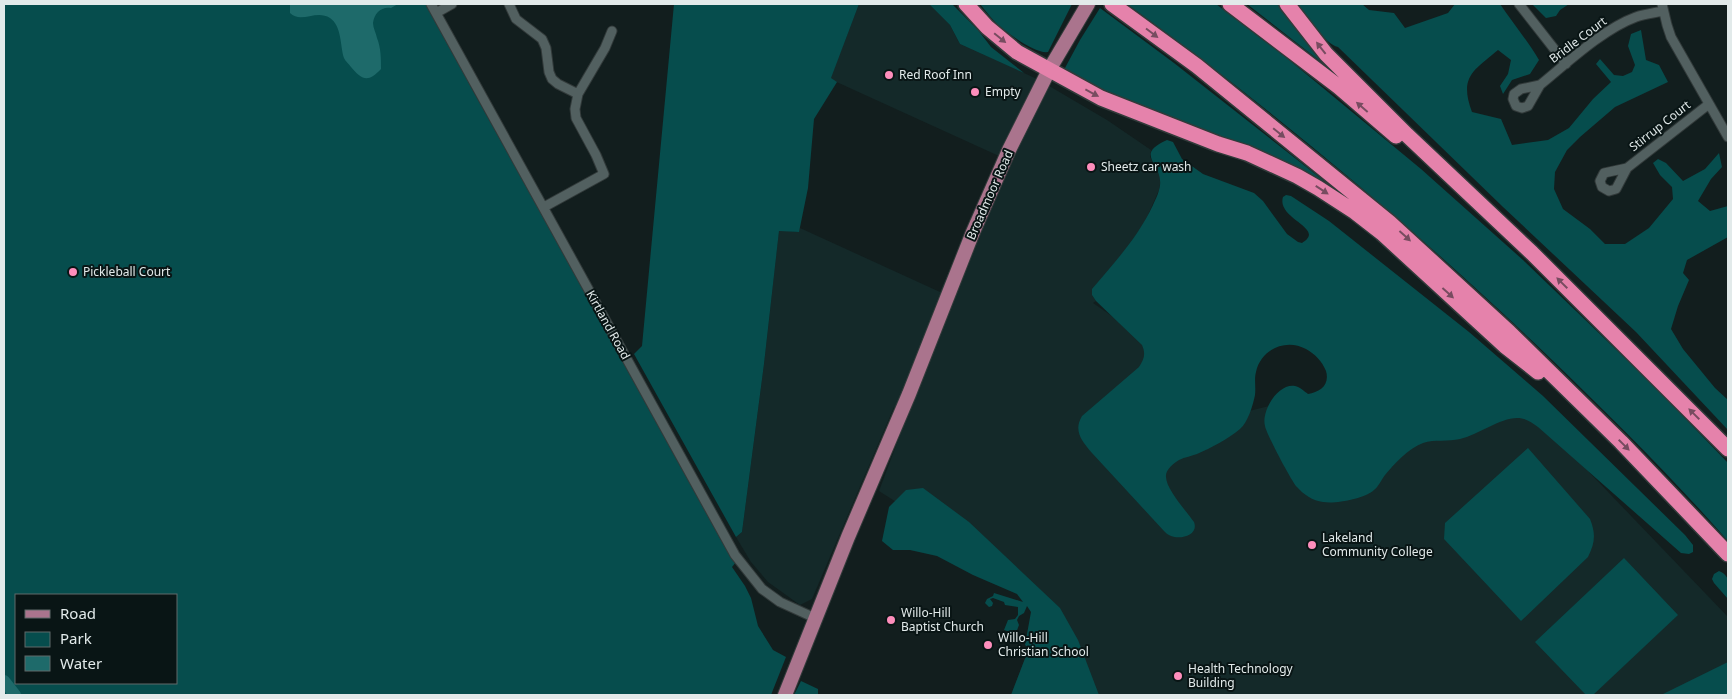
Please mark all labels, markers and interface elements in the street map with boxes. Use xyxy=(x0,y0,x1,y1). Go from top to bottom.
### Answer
street label: Bridle Court xyxy=(1546,12,1610,67)
one-way arrow xyxy=(1145,27,1158,38)
one-way arrow xyxy=(993,33,1006,44)
one-way arrow xyxy=(1316,42,1327,55)
place label: Red Roof Inn xyxy=(899,66,972,83)
marker: Red Roof Inn xyxy=(883,69,895,81)
place label: Empty xyxy=(985,83,1022,100)
marker: Empty xyxy=(969,86,981,98)
one-way arrow xyxy=(1086,89,1099,98)
street label: Stirrup Court xyxy=(1626,96,1694,155)
one-way arrow xyxy=(1356,101,1368,113)
one-way arrow xyxy=(1273,128,1286,139)
street label: Broadmoor Road xyxy=(962,147,1017,242)
place label: Sheetz car wash xyxy=(1101,158,1192,175)
marker: Sheetz car wash xyxy=(1085,161,1097,173)
one-way arrow xyxy=(1315,186,1329,195)
one-way arrow xyxy=(1398,230,1410,242)
place label: Pickleball Court xyxy=(83,263,171,280)
marker: Pickleball Court xyxy=(67,266,79,278)
one-way arrow xyxy=(1556,278,1568,290)
street label: Kirtland Road xyxy=(582,287,634,362)
one-way arrow xyxy=(1441,287,1453,299)
one-way arrow xyxy=(1689,408,1701,420)
one-way arrow xyxy=(1618,439,1630,451)
place label: Lakeland Community College xyxy=(1322,529,1433,560)
marker: Lakeland Community College xyxy=(1306,539,1318,551)
legend xyxy=(15,594,178,684)
text: Road xyxy=(60,603,96,623)
place label: Willo-Hill Baptist Church xyxy=(901,604,984,635)
marker: Willo-Hill Baptist Church xyxy=(885,614,897,626)
text: Park xyxy=(60,628,92,648)
place label: Willo-Hill Christian School xyxy=(998,629,1089,660)
marker: Willo-Hill Christian School xyxy=(982,639,994,651)
text: Water xyxy=(60,653,102,673)
place label: Health Technology Building xyxy=(1188,660,1294,691)
marker: Health Technology Building xyxy=(1172,670,1184,682)

